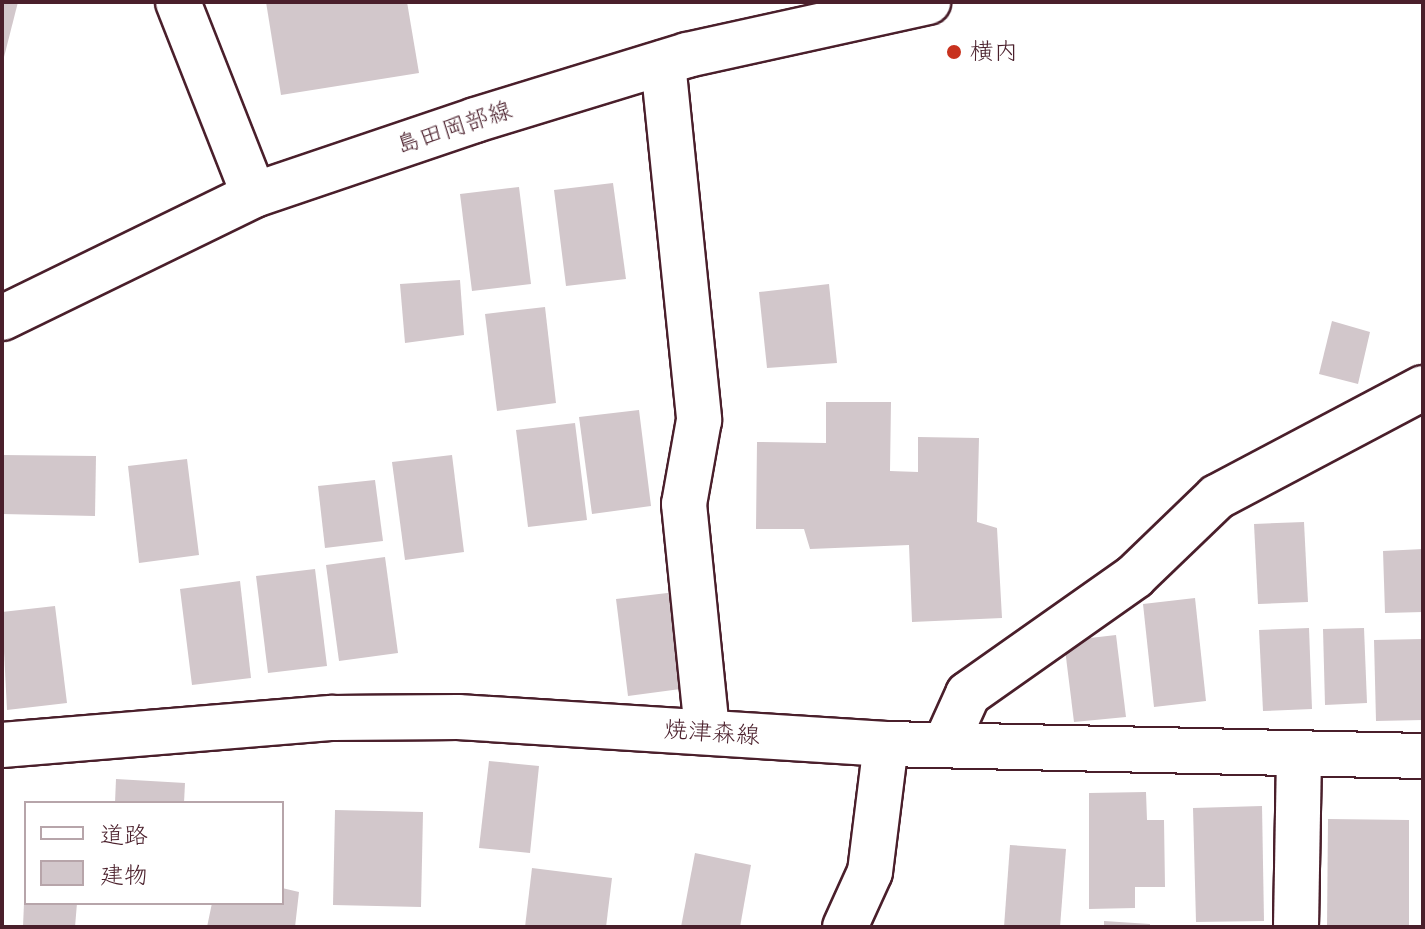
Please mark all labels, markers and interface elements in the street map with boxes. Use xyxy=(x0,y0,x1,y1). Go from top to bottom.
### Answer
place label: 横内 xyxy=(970,38,1018,66)
marker: 横内 xyxy=(945,43,963,61)
street label: 島田岡部線 xyxy=(392,96,516,160)
street label: 焼津森線 xyxy=(663,715,761,751)
legend xyxy=(24,801,284,905)
text: 道路 xyxy=(100,819,148,851)
text: 建物 xyxy=(100,859,148,891)

